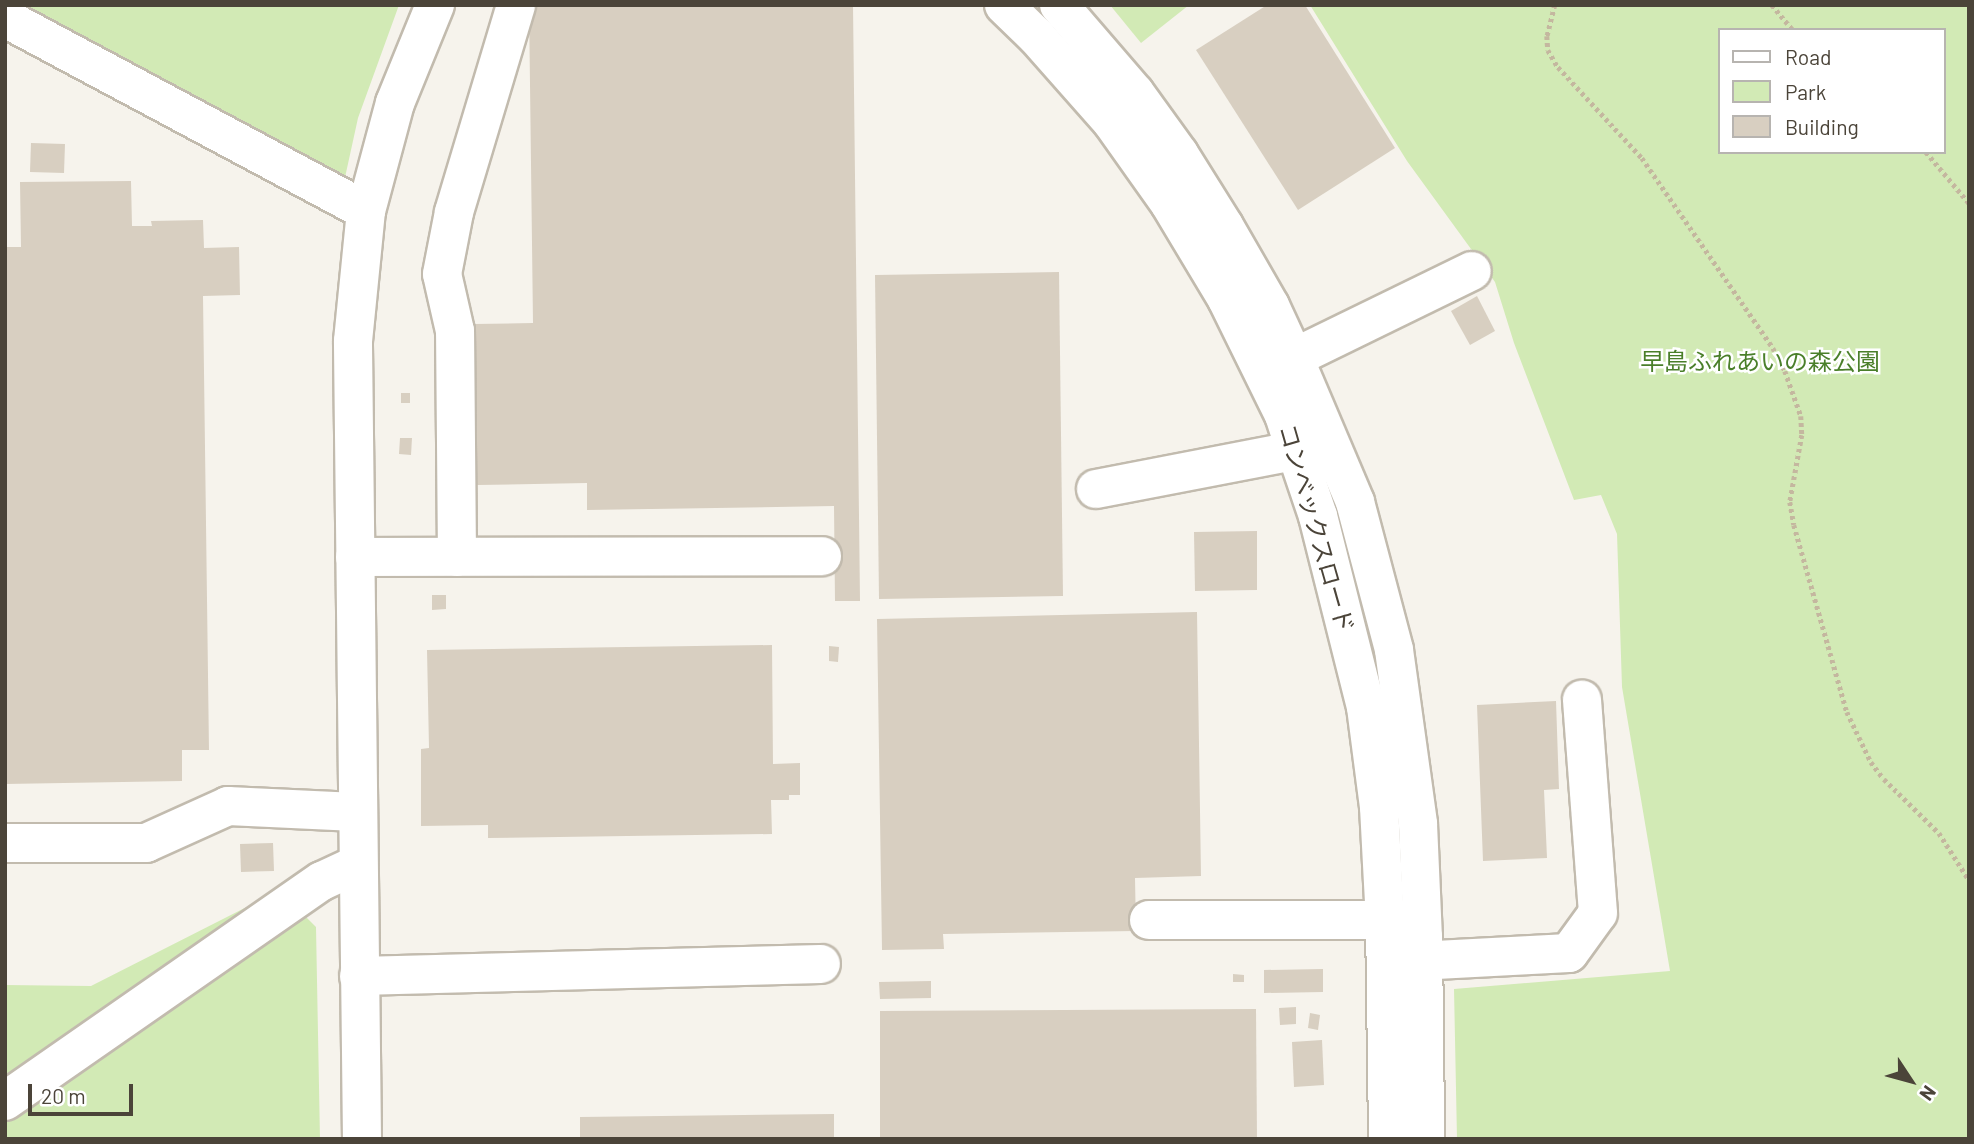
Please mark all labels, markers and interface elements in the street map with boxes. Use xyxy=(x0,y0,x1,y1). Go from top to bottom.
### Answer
legend xyxy=(1718,28,1946,154)
text: Road xyxy=(1785,44,1831,69)
text: Park xyxy=(1785,79,1826,104)
text: Building xyxy=(1785,114,1859,139)
park label: 早島ふれあいの森公園 xyxy=(1640,347,1880,375)
street label: コンベックスロード xyxy=(1273,420,1361,636)
north arrow xyxy=(1876,1046,1946,1116)
scale bar xyxy=(32,1070,136,1114)
text: N xyxy=(1915,1082,1941,1106)
text: 20 m xyxy=(41,1083,86,1108)

